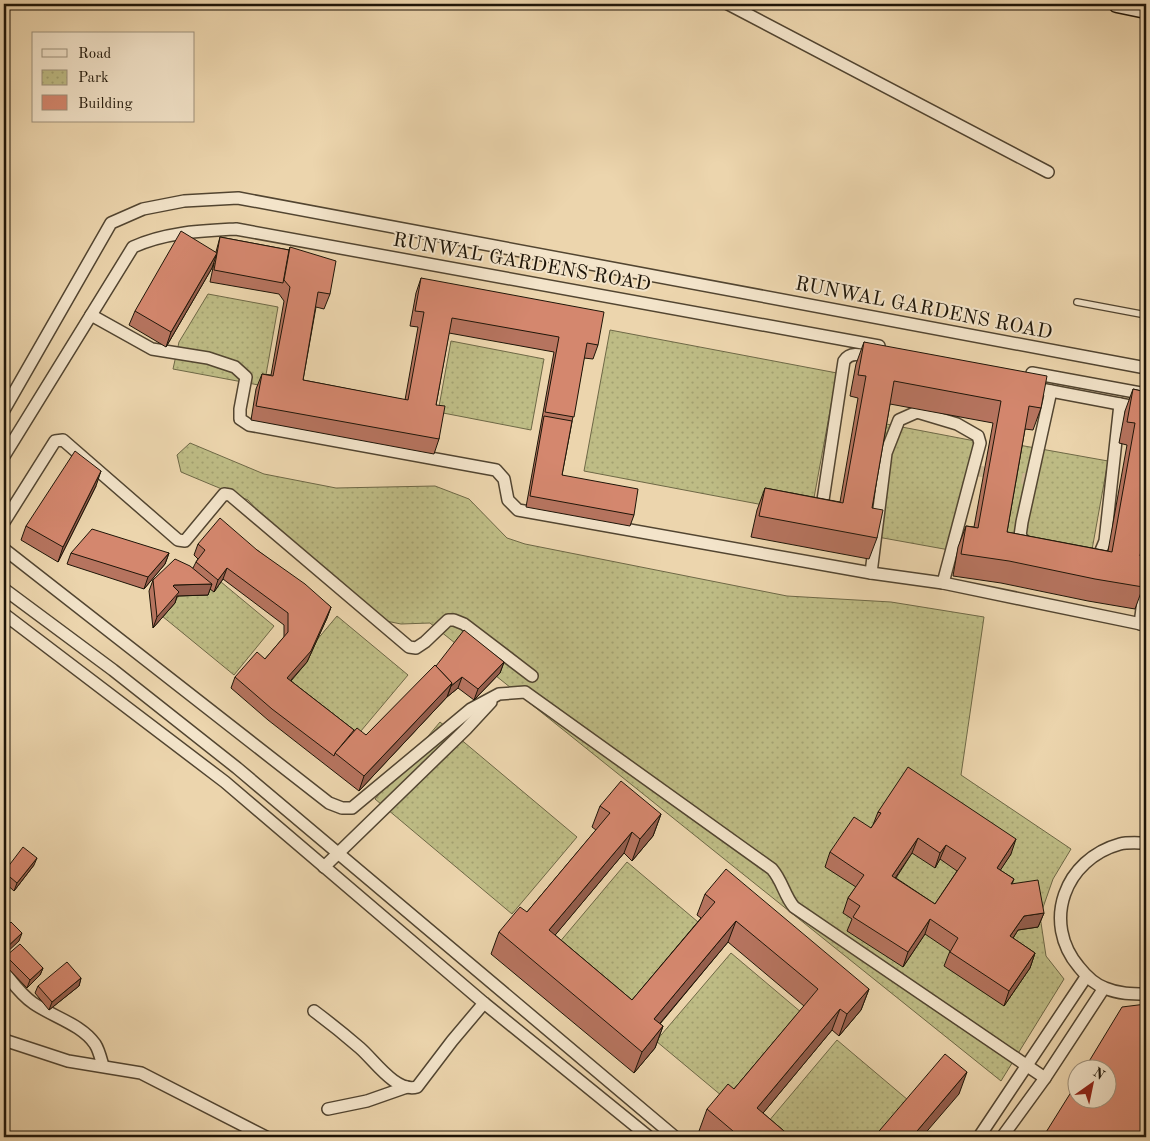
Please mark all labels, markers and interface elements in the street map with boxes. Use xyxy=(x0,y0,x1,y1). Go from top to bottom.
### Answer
legend xyxy=(32,32,195,122)
text: Road xyxy=(78,47,112,62)
text: Park xyxy=(78,71,109,86)
text: Building xyxy=(78,97,133,112)
street label: RUNWAL GARDENS ROAD xyxy=(391,230,652,296)
street label: RUNWAL GARDENS ROAD xyxy=(793,274,1054,344)
north arrow xyxy=(1068,1058,1118,1108)
text: N xyxy=(1090,1065,1107,1083)

